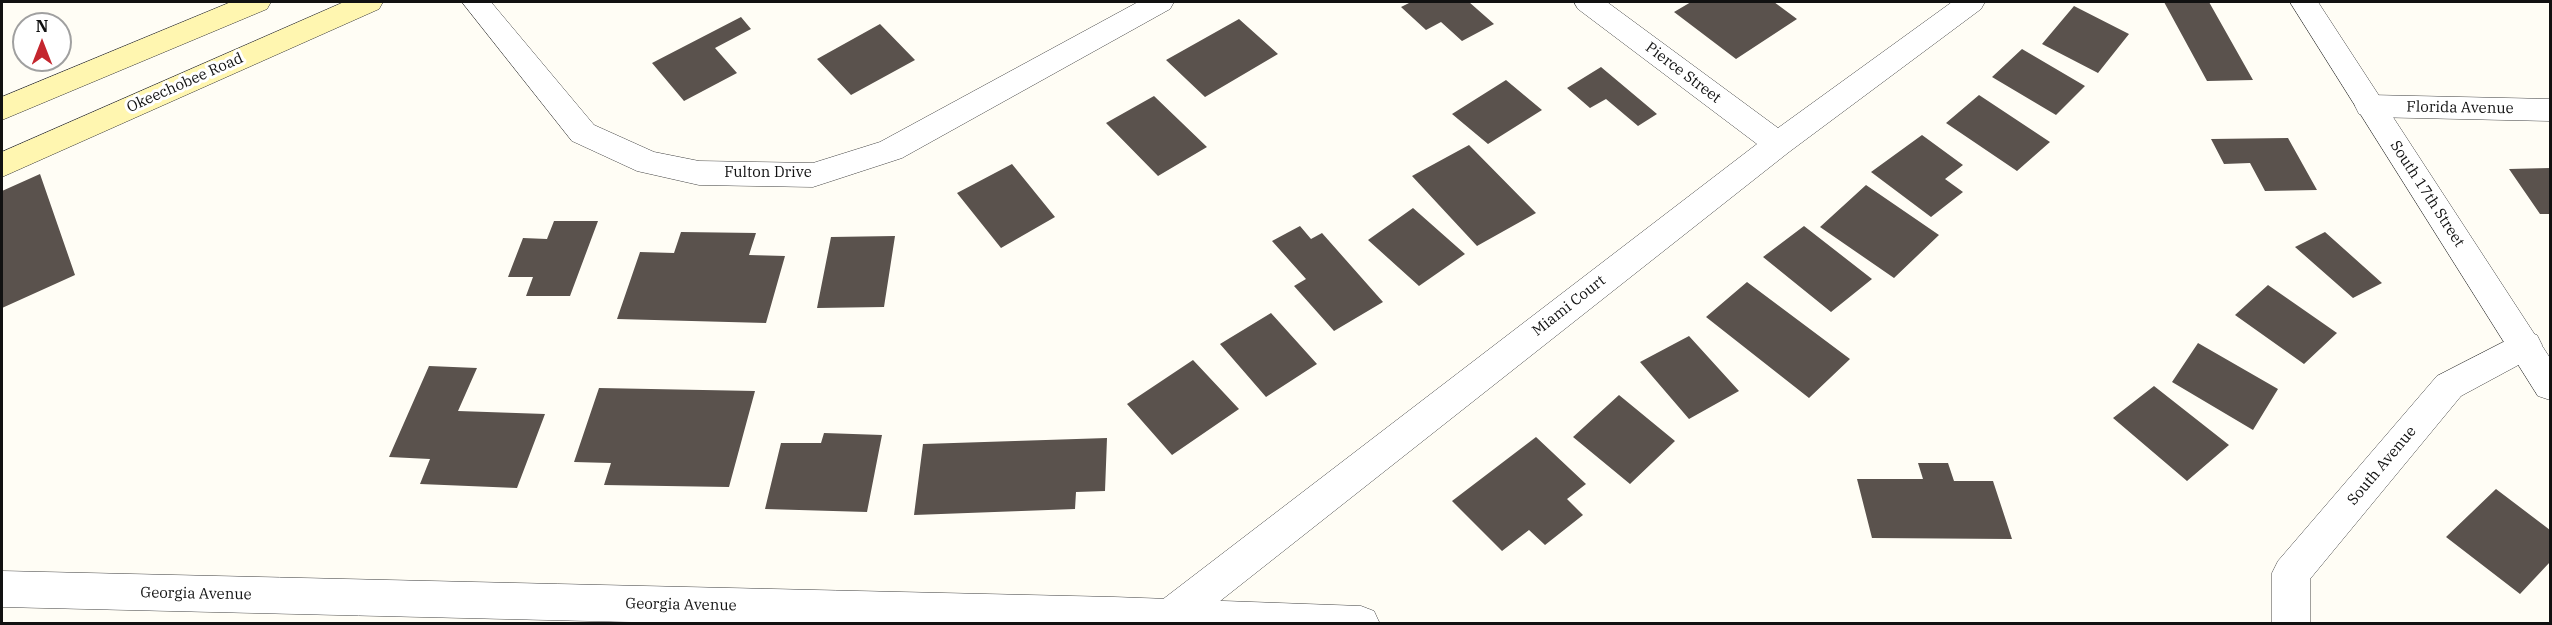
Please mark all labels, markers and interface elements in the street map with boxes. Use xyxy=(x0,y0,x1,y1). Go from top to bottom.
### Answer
north arrow xyxy=(12,12,72,72)
text: N xyxy=(36,16,48,36)
street label: Pierce Street xyxy=(1642,39,1724,107)
street label: Okeechobee Road xyxy=(124,49,246,117)
street label: Florida Avenue xyxy=(2406,98,2514,118)
street label: South 17th Street xyxy=(2386,138,2468,250)
street label: Fulton Drive xyxy=(724,164,812,182)
street label: Miami Court xyxy=(1529,272,1609,340)
street label: South Avenue xyxy=(2344,423,2420,509)
street label: Georgia Avenue xyxy=(140,584,252,604)
street label: Georgia Avenue xyxy=(625,595,737,615)

